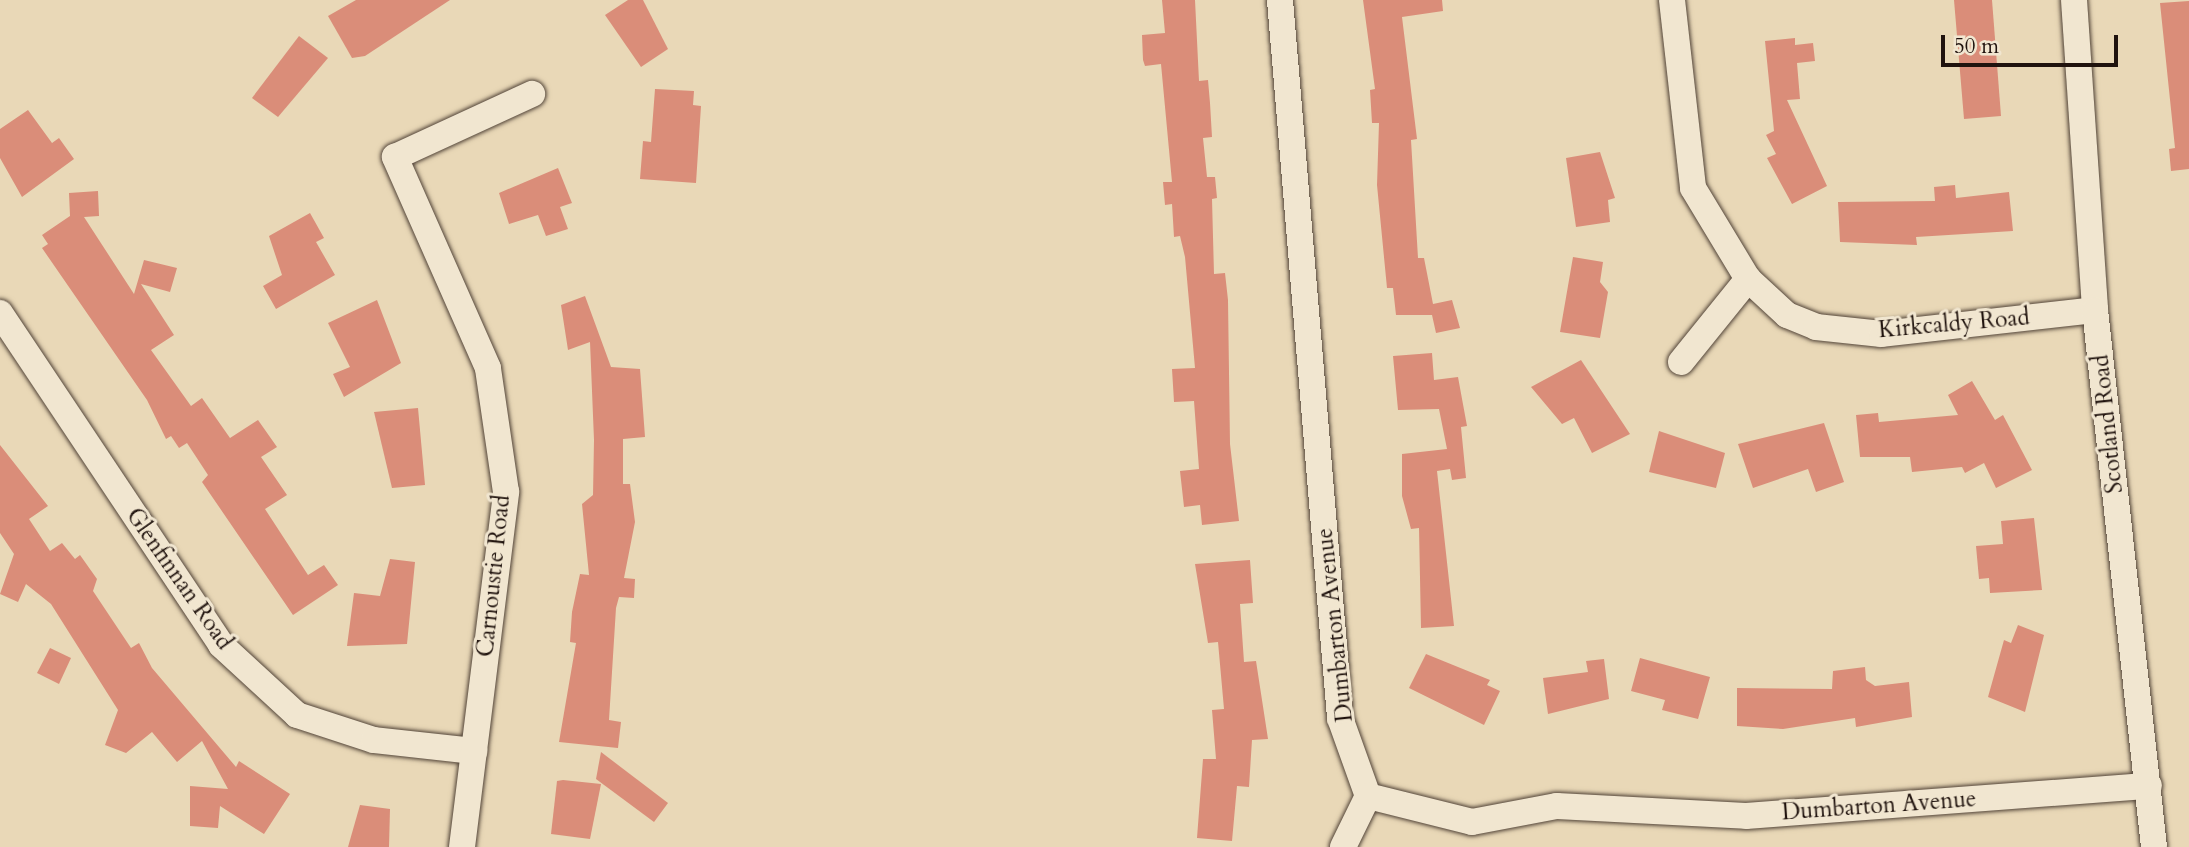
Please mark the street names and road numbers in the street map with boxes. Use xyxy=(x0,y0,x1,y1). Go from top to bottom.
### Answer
street label: Kirkcaldy Road xyxy=(1877,304,2031,344)
street label: Scotland Road xyxy=(2087,353,2129,495)
street label: Carnoustie Road xyxy=(472,494,516,658)
street label: Glenfinnan Road xyxy=(120,503,238,655)
street label: Dumbarton Avenue xyxy=(1311,527,1359,723)
street label: Dumbarton Avenue xyxy=(1781,785,1977,827)

